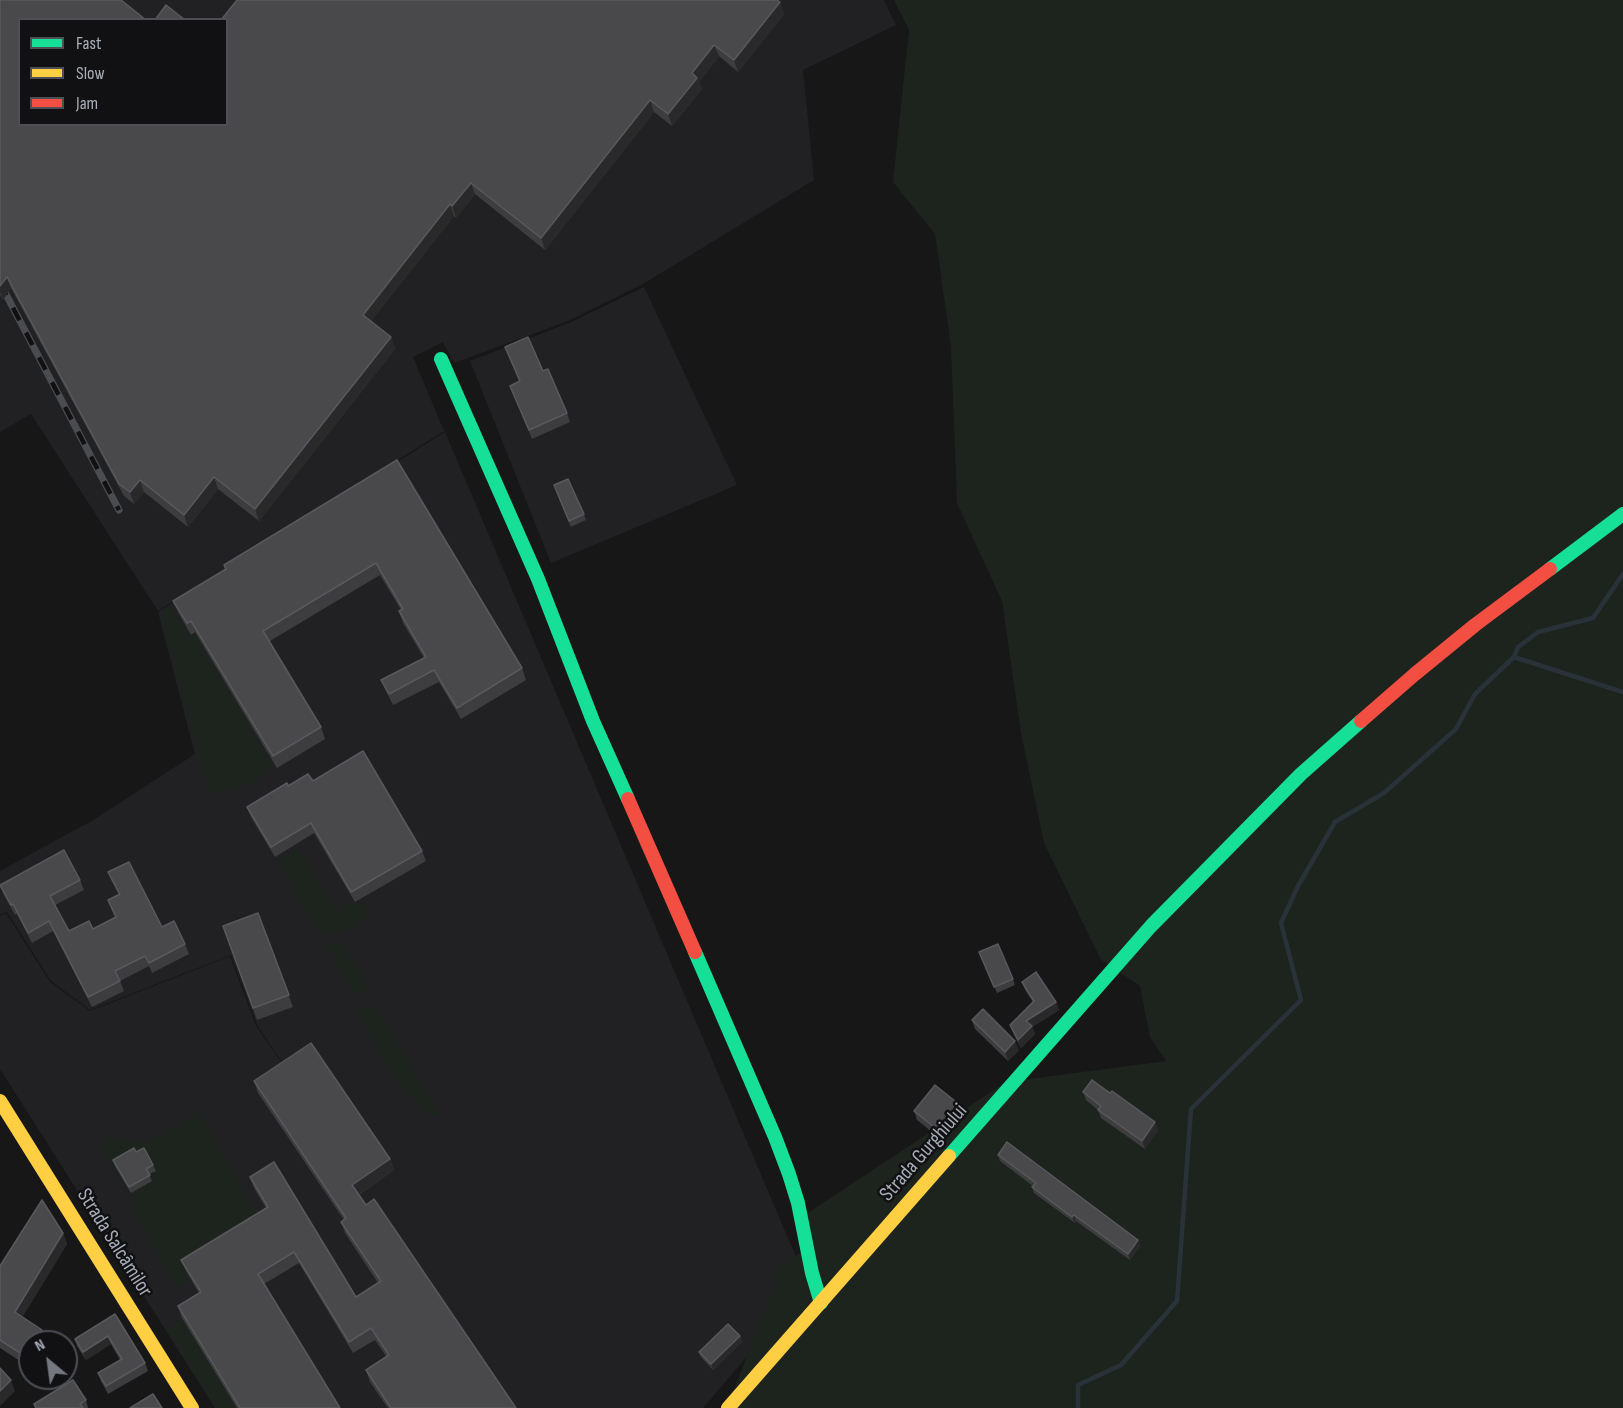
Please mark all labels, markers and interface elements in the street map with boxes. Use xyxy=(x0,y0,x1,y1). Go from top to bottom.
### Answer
legend xyxy=(18,18,228,126)
text: Fast xyxy=(76,33,101,54)
text: Slow xyxy=(76,63,105,84)
text: Jam xyxy=(76,93,98,114)
street label: Strada Gurghiului xyxy=(875,1099,973,1207)
street label: Strada Salcâmilor xyxy=(71,1184,157,1302)
north arrow xyxy=(18,1330,78,1390)
text: N xyxy=(32,1335,48,1356)

